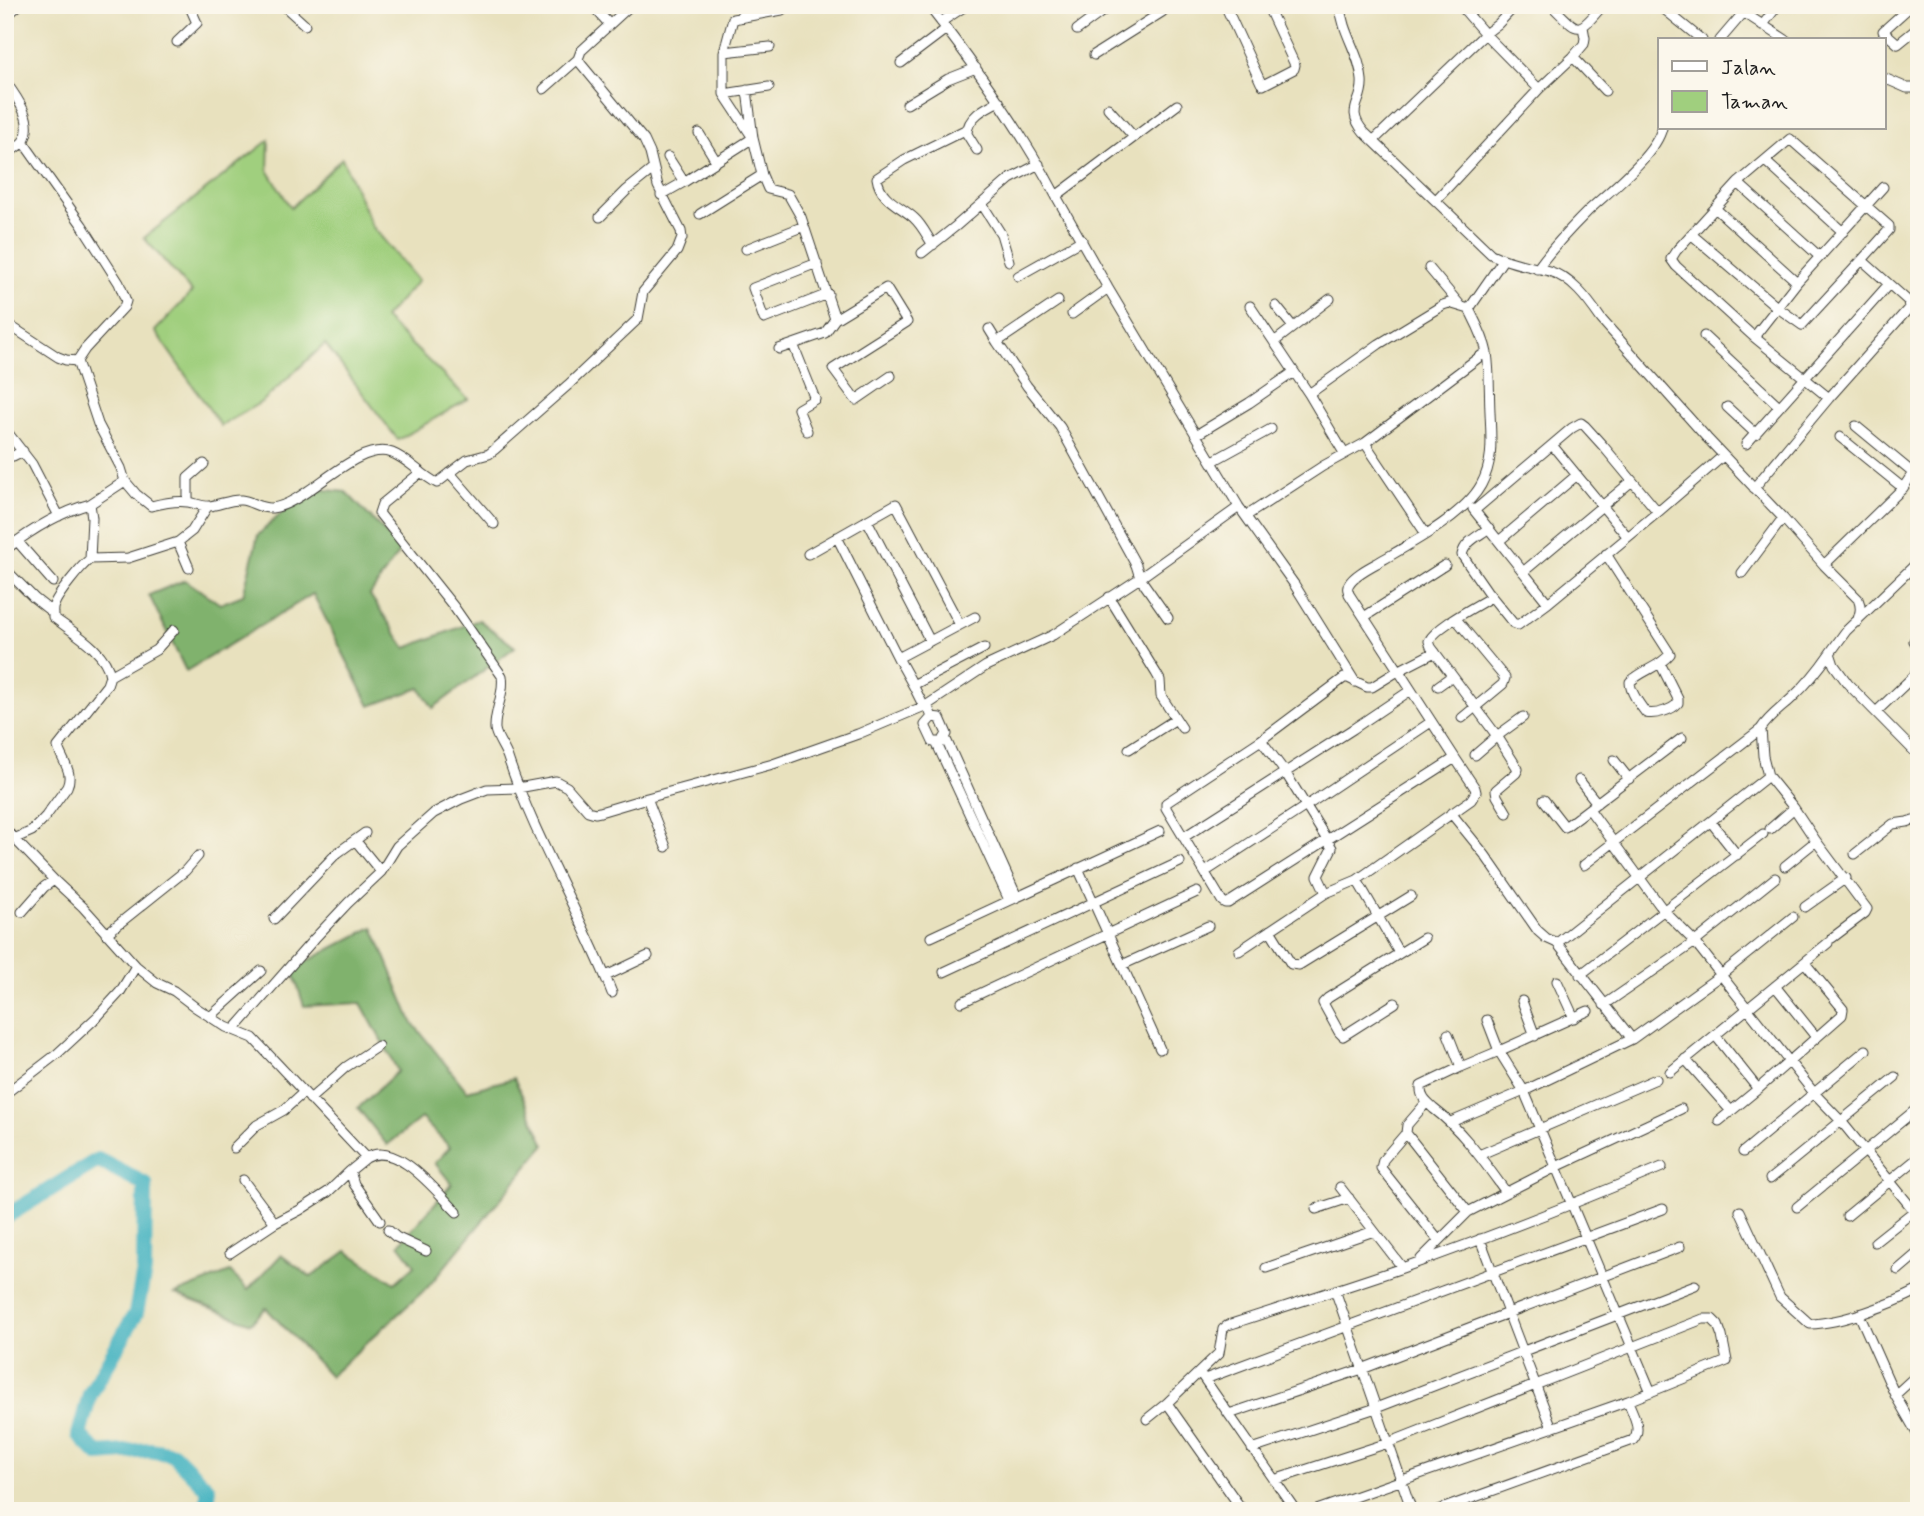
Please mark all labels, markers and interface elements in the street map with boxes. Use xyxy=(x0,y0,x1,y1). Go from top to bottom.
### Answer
legend xyxy=(1658,38,1885,130)
text: Jalan xyxy=(1721,54,1776,82)
text: Taman xyxy=(1721,88,1788,116)

